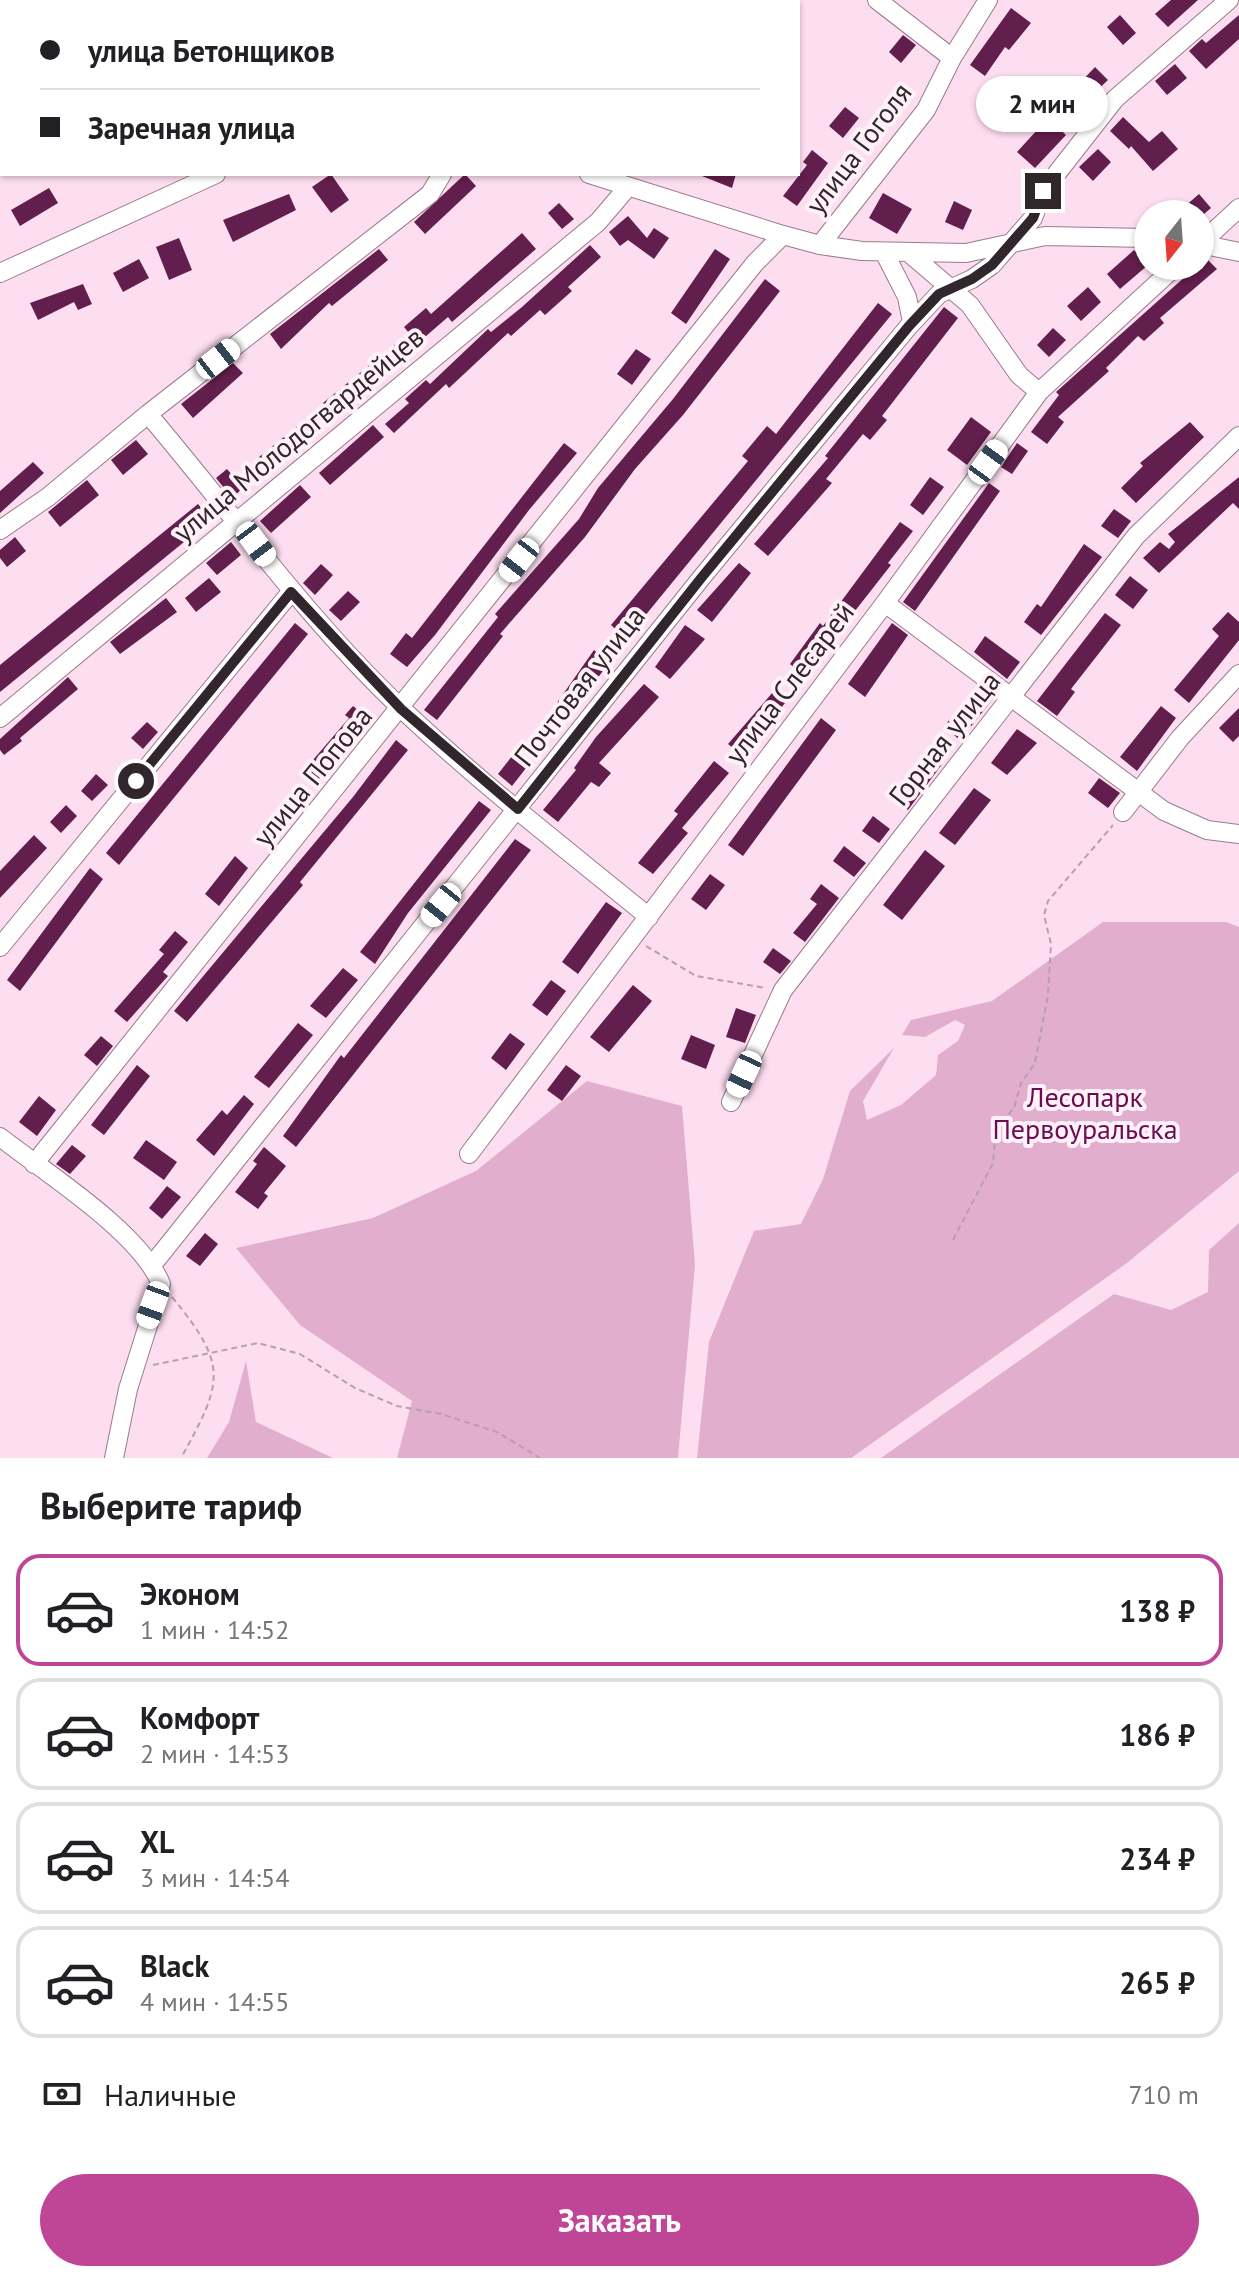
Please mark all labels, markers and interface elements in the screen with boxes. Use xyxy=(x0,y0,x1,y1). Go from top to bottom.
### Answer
text: улица Бетонщиков xyxy=(88,31,335,70)
street label: улица Гоголя xyxy=(797,75,919,221)
callout: 2 мин xyxy=(977,75,1109,131)
text: 2 мин xyxy=(1009,87,1075,120)
text: Заречная улица xyxy=(88,108,295,147)
route end xyxy=(1025,173,1061,209)
north arrow xyxy=(1134,200,1214,280)
map controls xyxy=(1134,200,1214,280)
street label: улица Молодогвардейцев xyxy=(165,318,431,550)
car xyxy=(192,335,244,383)
car xyxy=(964,436,1012,488)
car xyxy=(232,518,280,570)
car xyxy=(495,534,543,586)
street label: улица Слесарей xyxy=(716,595,862,771)
street label: Почтовая улица xyxy=(505,599,653,773)
street label: Горная улица xyxy=(880,663,1008,813)
street label: улица Попова xyxy=(244,698,380,854)
route start xyxy=(118,763,154,799)
car xyxy=(417,879,465,931)
car xyxy=(723,1047,765,1101)
park label: Лесопарк Первоуральска xyxy=(992,1078,1178,1147)
car xyxy=(134,1278,172,1332)
text: Выберите тариф xyxy=(40,1482,302,1529)
icon: car xyxy=(44,1574,116,1646)
text: Эконом xyxy=(140,1574,240,1613)
text: 138 ₽ xyxy=(1119,1591,1195,1630)
text: 1 мин · 14:52 xyxy=(140,1613,289,1646)
icon: car xyxy=(44,1698,116,1770)
text: Комфорт xyxy=(140,1698,259,1737)
text: 186 ₽ xyxy=(1119,1715,1195,1754)
text: 2 мин · 14:53 xyxy=(140,1737,289,1770)
icon: car xyxy=(44,1822,116,1894)
text: XL xyxy=(140,1822,174,1861)
text: 234 ₽ xyxy=(1119,1839,1195,1878)
text: 3 мин · 14:54 xyxy=(140,1861,289,1894)
icon: car xyxy=(44,1946,116,2018)
text: Black xyxy=(140,1946,209,1985)
text: 265 ₽ xyxy=(1119,1963,1195,2002)
text: 4 мин · 14:55 xyxy=(140,1985,289,2018)
icon: cash xyxy=(40,2072,84,2116)
text: Наличные xyxy=(104,2075,236,2114)
text: 710 m xyxy=(1128,2078,1199,2111)
button: Заказать xyxy=(40,2174,1199,2266)

